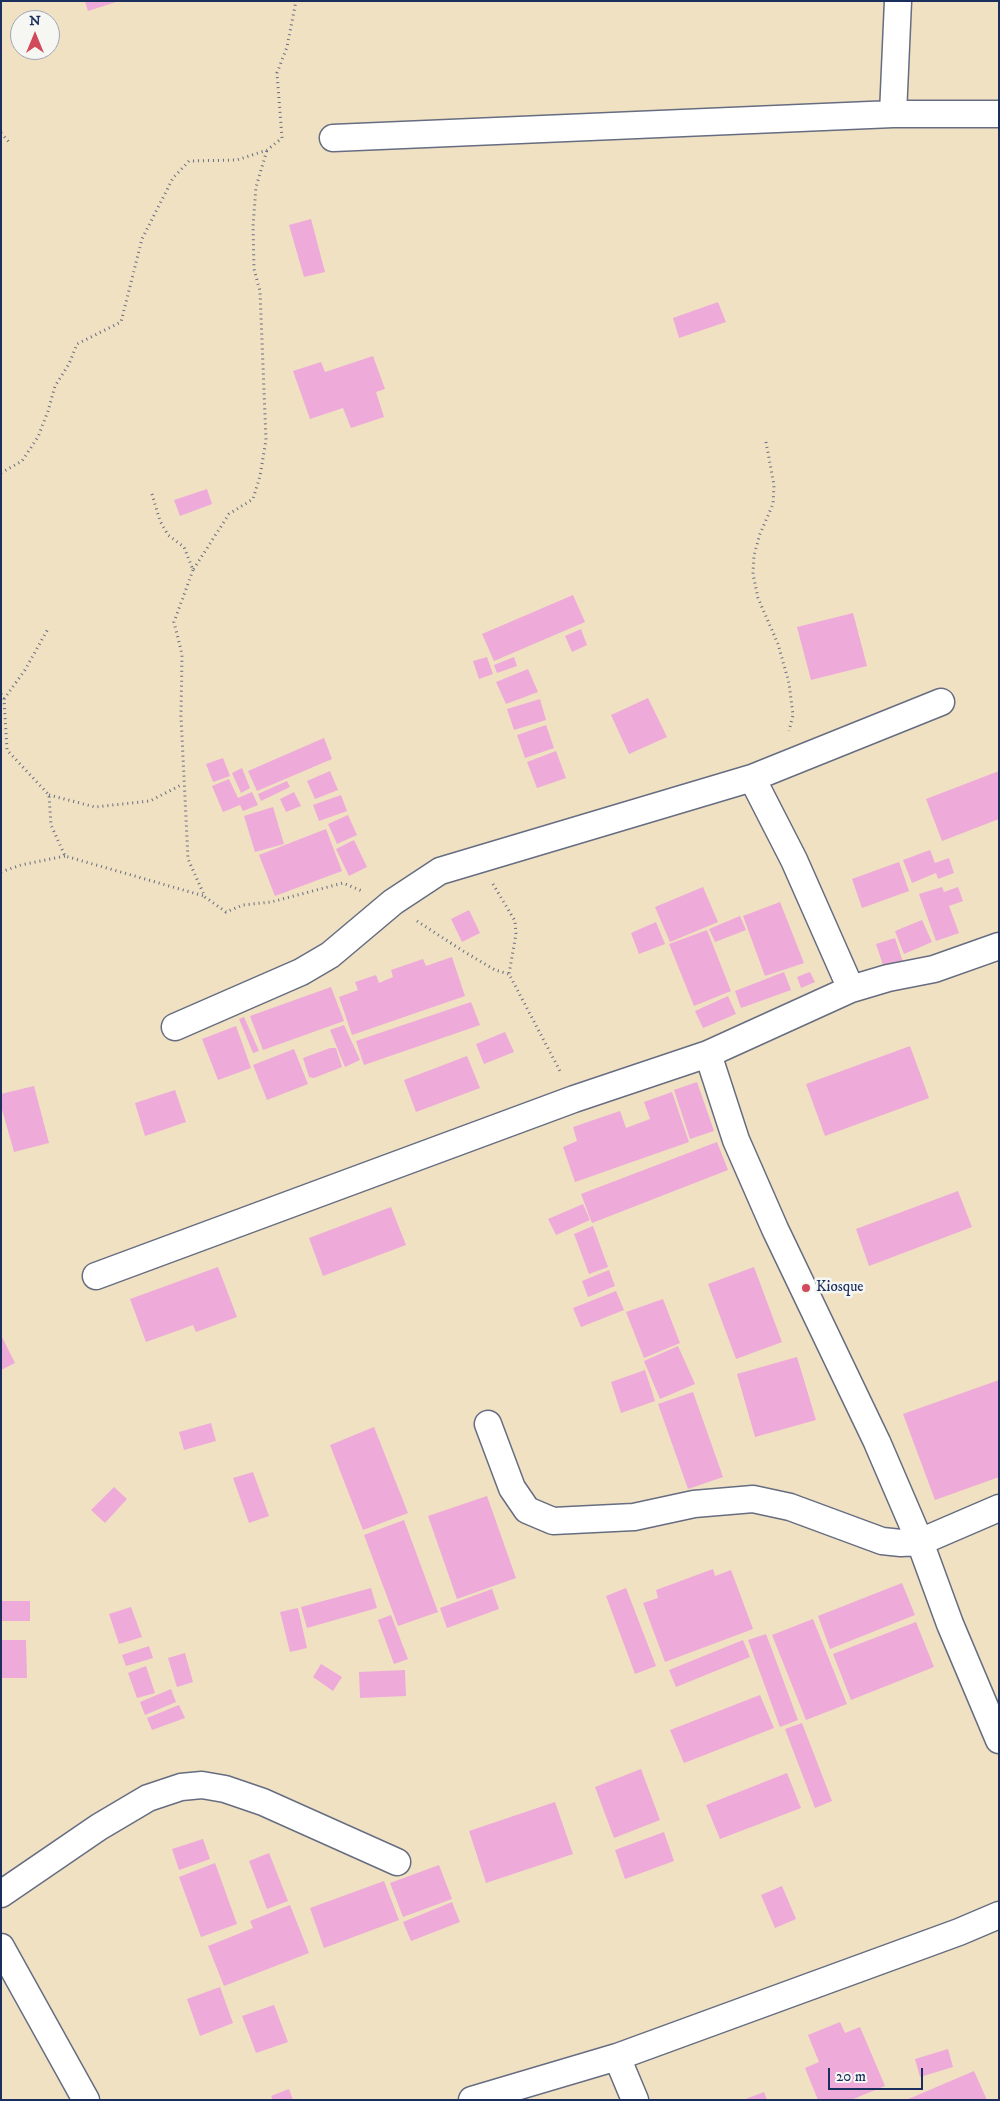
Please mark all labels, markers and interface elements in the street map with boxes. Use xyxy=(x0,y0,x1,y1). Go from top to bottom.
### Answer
north arrow xyxy=(10,10,60,60)
text: N xyxy=(29,12,41,30)
place label: Kiosque xyxy=(816,1279,864,1297)
marker: Kiosque xyxy=(800,1282,812,1294)
scale bar xyxy=(830,2058,925,2090)
text: 20 m xyxy=(836,2067,866,2086)

